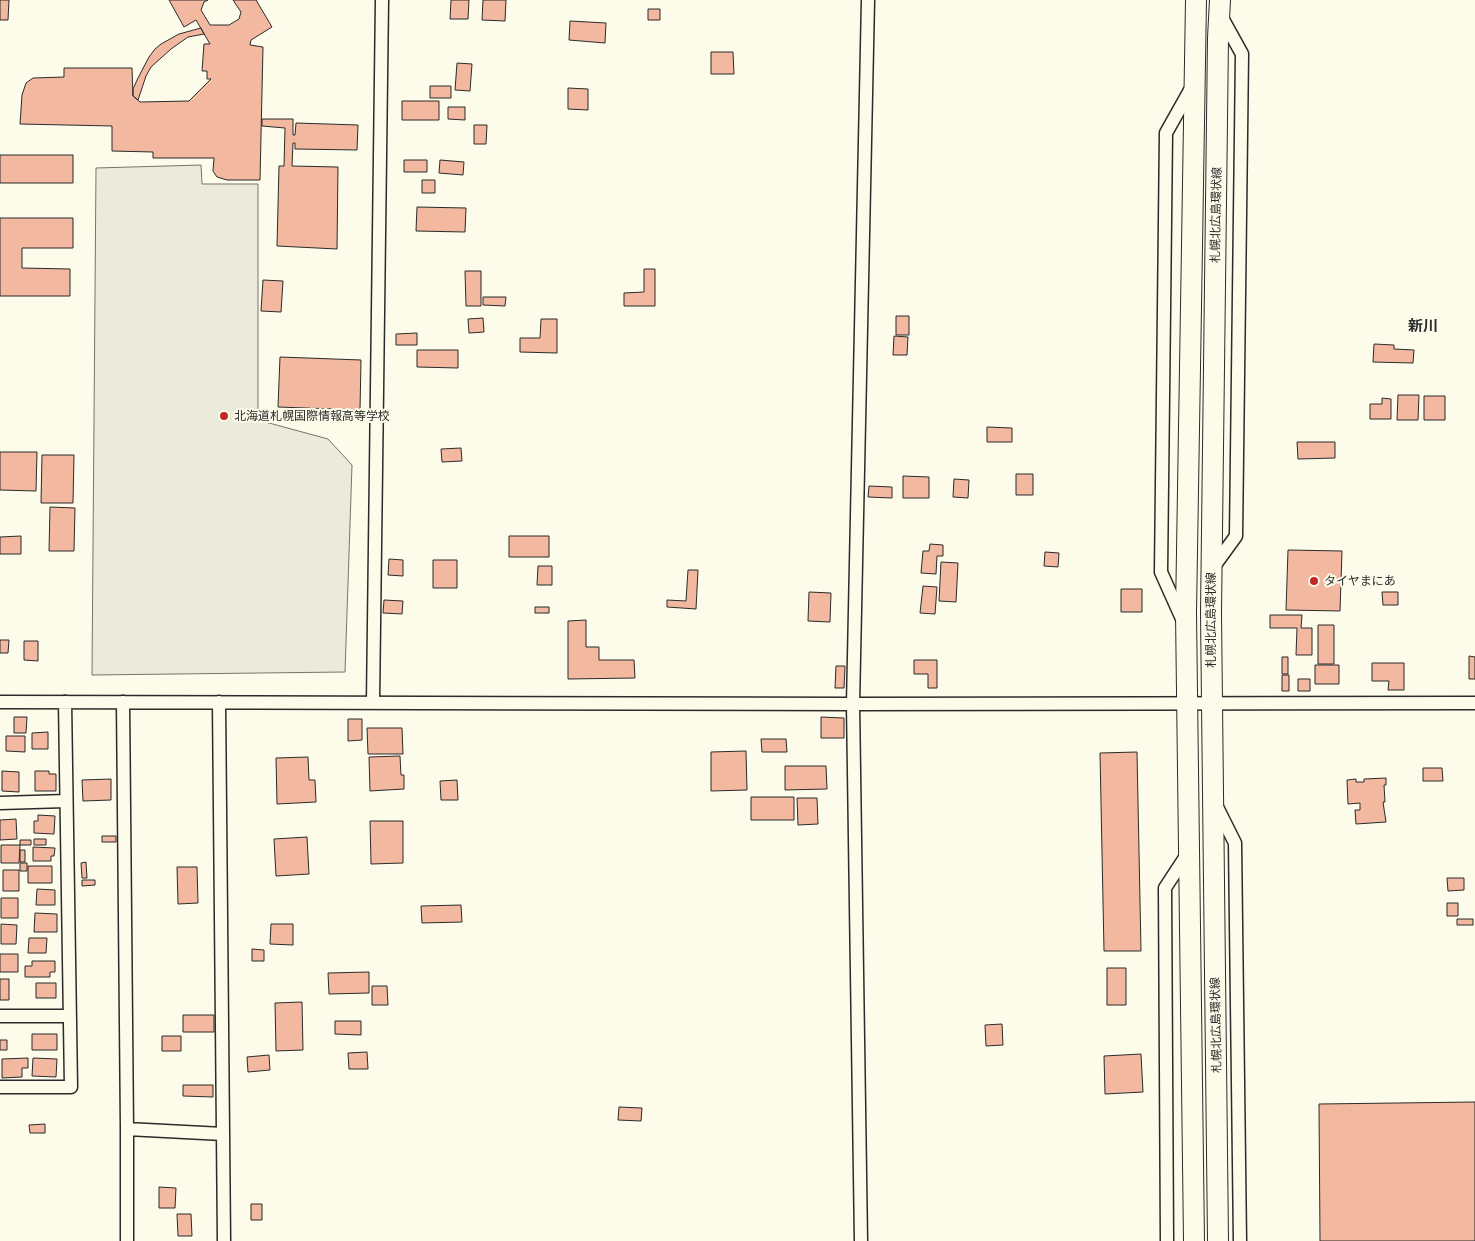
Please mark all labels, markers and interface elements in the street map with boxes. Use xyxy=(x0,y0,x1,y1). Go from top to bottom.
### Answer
street label: 札幌北広島環状線 xyxy=(1208,167,1224,263)
district label: 新川 xyxy=(1408,317,1438,334)
place label: 北海道札幌国際情報高等学校 xyxy=(234,409,390,423)
marker: 北海道札幌国際情報高等学校 xyxy=(218,410,230,422)
street label: 札幌北広島環状線 xyxy=(1204,572,1218,668)
place label: タイヤまにあ xyxy=(1324,574,1396,588)
marker: タイヤまにあ xyxy=(1308,575,1320,587)
street label: 札幌北広島環状線 xyxy=(1208,977,1224,1073)

